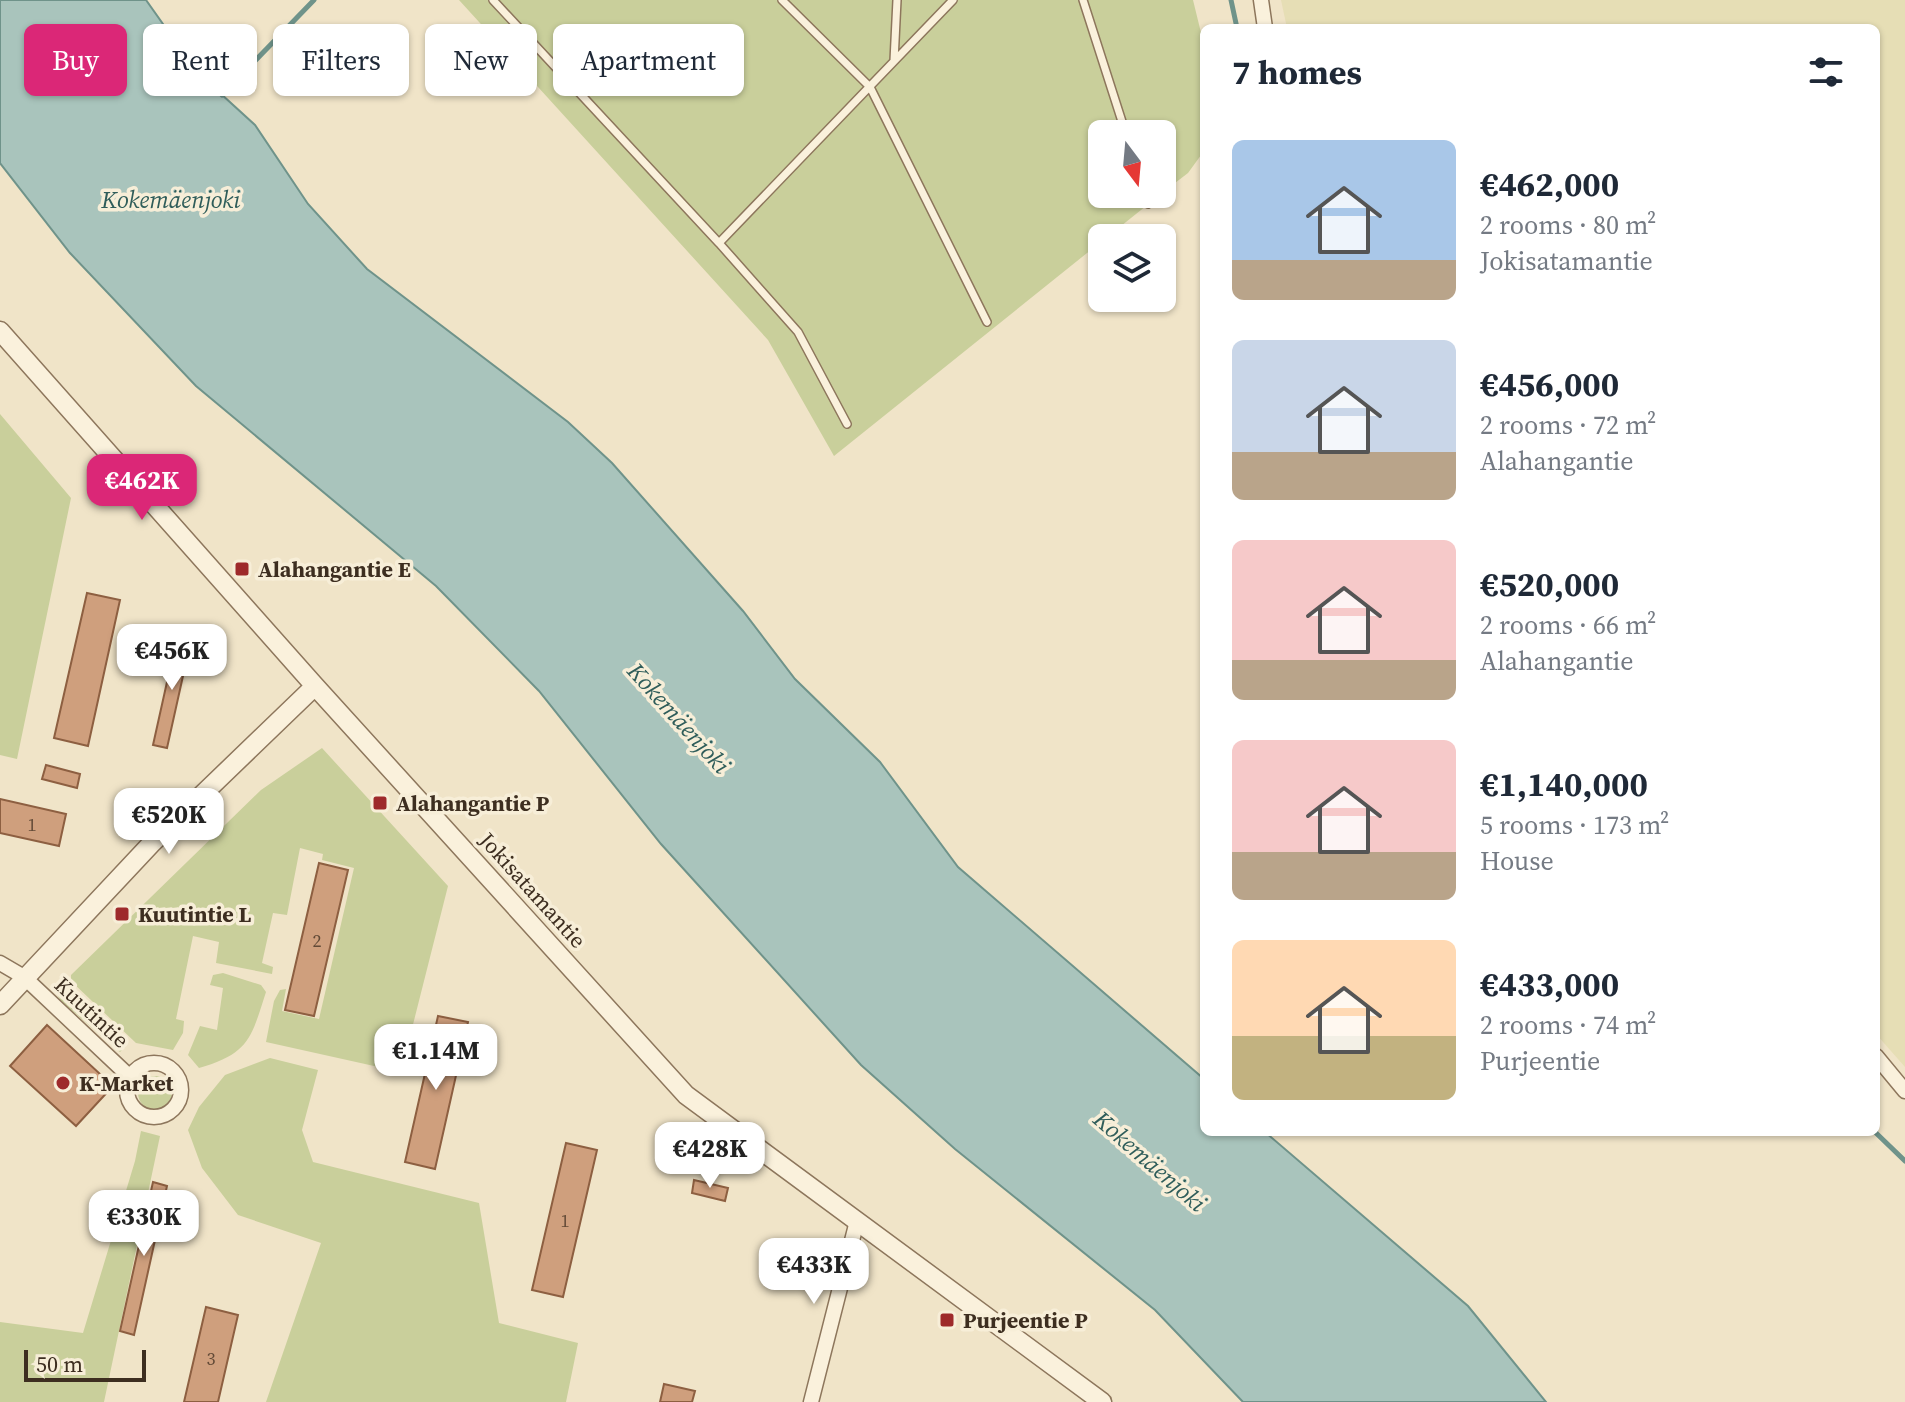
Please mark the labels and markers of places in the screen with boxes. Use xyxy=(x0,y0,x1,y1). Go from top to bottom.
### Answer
pin: €462K xyxy=(86,454,198,522)
place label: Alahangantie E xyxy=(258,554,411,584)
marker: Alahangantie E xyxy=(233,560,251,578)
pin: €456K xyxy=(116,624,228,692)
pin: €520K xyxy=(113,788,225,856)
place label: Alahangantie P xyxy=(396,788,550,818)
marker: Alahangantie P xyxy=(371,794,389,812)
place label: Kuutintie L xyxy=(138,899,252,929)
marker: Kuutintie L xyxy=(113,905,131,923)
pin: €1.14M xyxy=(371,1024,501,1092)
place label: K-Market xyxy=(79,1068,175,1098)
marker: K-Market xyxy=(54,1074,72,1092)
pin: €428K xyxy=(654,1122,766,1190)
pin: €330K xyxy=(88,1190,200,1258)
pin: €433K xyxy=(758,1238,870,1306)
place label: Purjeentie P xyxy=(963,1305,1088,1335)
marker: Purjeentie P xyxy=(938,1311,956,1329)

